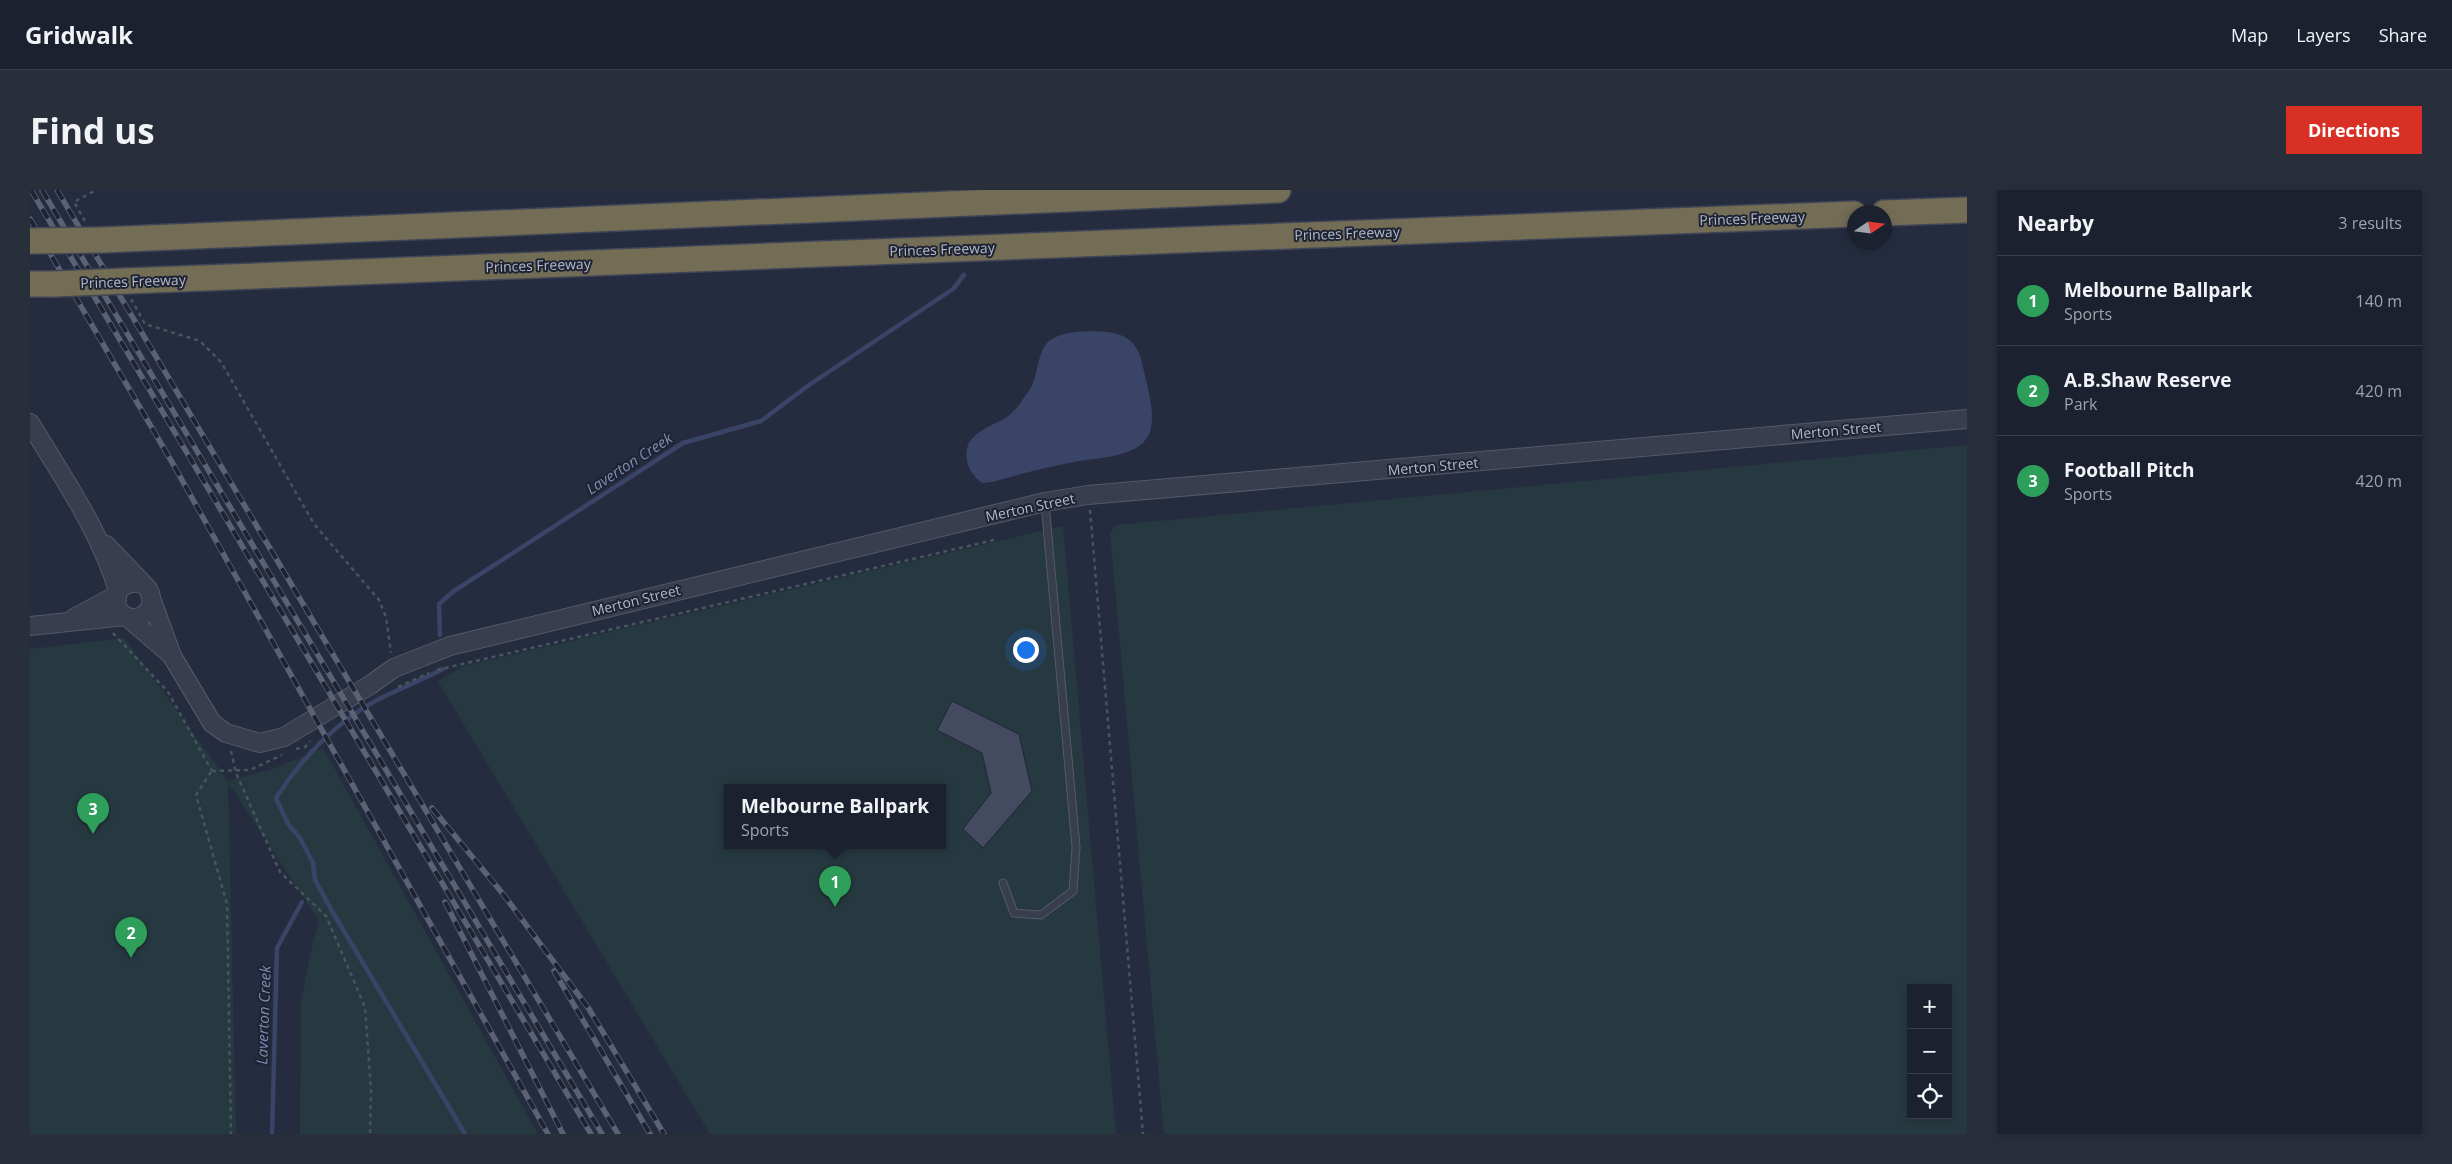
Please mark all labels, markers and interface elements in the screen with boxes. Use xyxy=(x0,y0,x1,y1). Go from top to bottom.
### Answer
text: Gridwalk xyxy=(25,18,133,51)
text: Map xyxy=(2231,23,2268,47)
text: Layers xyxy=(2296,23,2351,47)
text: Share xyxy=(2379,23,2427,47)
button: Directions xyxy=(2286,106,2422,154)
text: Find us xyxy=(30,107,155,154)
north arrow xyxy=(1847,205,1892,250)
street label: Princes Freeway xyxy=(1699,207,1806,229)
text: Nearby xyxy=(2017,209,2094,237)
text: 3 results xyxy=(2338,212,2402,234)
street label: Princes Freeway xyxy=(1294,222,1401,244)
street label: Princes Freeway xyxy=(889,238,996,260)
street label: Princes Freeway xyxy=(485,254,592,276)
street label: Princes Freeway xyxy=(80,270,187,292)
text: Melbourne Ballpark xyxy=(2064,277,2252,303)
text: 1 xyxy=(2028,290,2038,312)
text: 140 m xyxy=(2356,290,2402,312)
text: Sports xyxy=(2064,303,2112,325)
text: A.B.Shaw Reserve xyxy=(2064,367,2231,393)
text: 2 xyxy=(2028,380,2038,402)
text: 420 m xyxy=(2356,380,2402,402)
text: Park xyxy=(2064,393,2097,415)
street label: Merton Street xyxy=(1790,417,1882,443)
water label: Laverton Creek xyxy=(582,427,676,498)
street label: Merton Street xyxy=(1387,453,1479,479)
text: Football Pitch xyxy=(2064,457,2194,483)
text: 3 xyxy=(2028,470,2038,492)
text: 420 m xyxy=(2356,470,2402,492)
text: Sports xyxy=(2064,483,2112,505)
street label: Merton Street xyxy=(984,488,1076,526)
street label: Merton Street xyxy=(590,580,682,620)
your location xyxy=(1013,637,1039,663)
popup xyxy=(724,784,946,849)
pin: 3 xyxy=(77,793,109,834)
text: Melbourne Ballpark xyxy=(741,793,929,819)
text: Sports xyxy=(741,819,789,841)
pin: 1 xyxy=(819,866,851,907)
pin: 2 xyxy=(115,917,147,958)
water label: Laverton Creek xyxy=(251,965,275,1065)
map controls xyxy=(1907,984,1952,1119)
button: + xyxy=(1907,984,1952,1029)
button: − xyxy=(1907,1029,1952,1074)
button: locate xyxy=(1907,1074,1952,1119)

